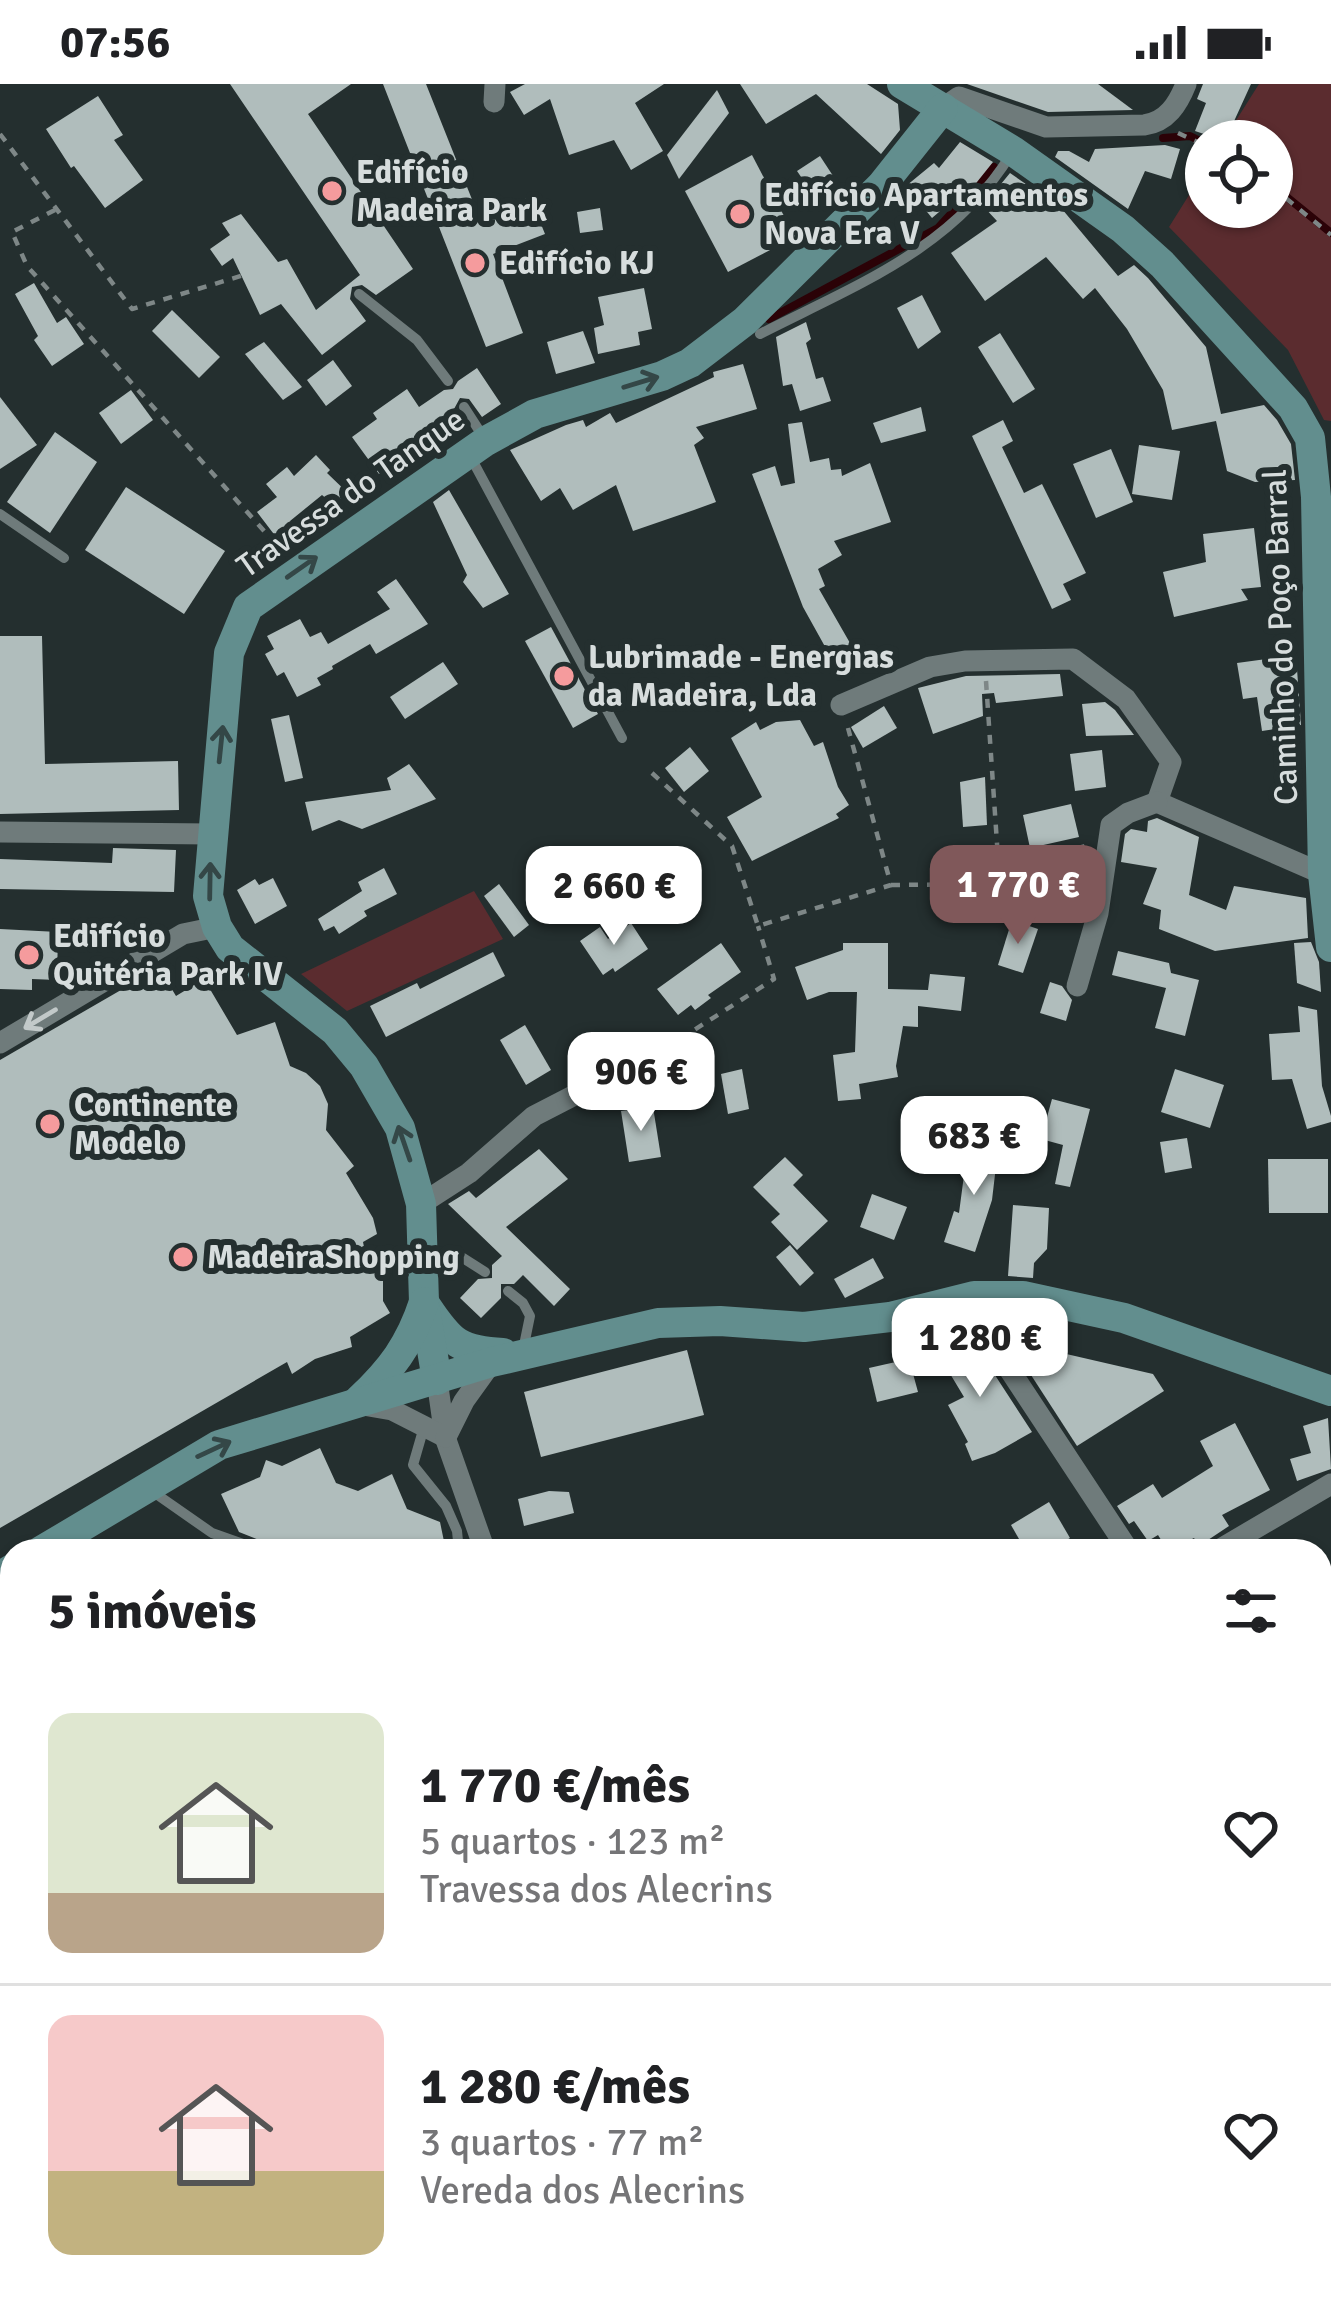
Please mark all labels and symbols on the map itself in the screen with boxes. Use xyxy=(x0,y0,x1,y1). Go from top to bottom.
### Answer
place label: Edifício Madeira Park xyxy=(356,152,548,231)
place label: Edifício Apartamentos Nova Era V xyxy=(764,175,1088,254)
marker: Edifício Madeira Park xyxy=(319,178,345,204)
marker: Edifício Apartamentos Nova Era V xyxy=(727,201,753,227)
place label: Edifício KJ xyxy=(499,243,655,284)
marker: Edifício KJ xyxy=(462,250,488,276)
one-way arrow xyxy=(621,370,659,392)
street label: Travessa do Tanque xyxy=(229,399,473,587)
street label: Caminho do Poço Barral xyxy=(1255,468,1307,806)
one-way arrow xyxy=(284,555,318,580)
place label: Lubrimade - Energias da Madeira, Lda xyxy=(588,637,894,716)
marker: Lubrimade - Energias da Madeira, Lda xyxy=(551,663,577,689)
one-way arrow xyxy=(210,725,233,764)
pin: 1 770 € xyxy=(907,845,1129,947)
pin: 2 660 € xyxy=(503,846,725,948)
one-way arrow xyxy=(199,862,221,901)
place label: Edifício Quitéria Park IV xyxy=(53,916,283,995)
marker: Edifício Quitéria Park IV xyxy=(16,942,42,968)
one-way arrow xyxy=(24,1007,58,1031)
pin: 906 € xyxy=(557,1032,725,1134)
place label: Continente Modelo xyxy=(74,1085,232,1164)
pin: 683 € xyxy=(890,1096,1058,1198)
marker: Continente Modelo xyxy=(37,1111,63,1137)
one-way arrow xyxy=(392,1125,413,1162)
place label: MadeiraShopping xyxy=(207,1237,460,1278)
marker: MadeiraShopping xyxy=(170,1244,196,1270)
pin: 1 280 € xyxy=(869,1298,1091,1400)
one-way arrow xyxy=(195,1437,231,1459)

